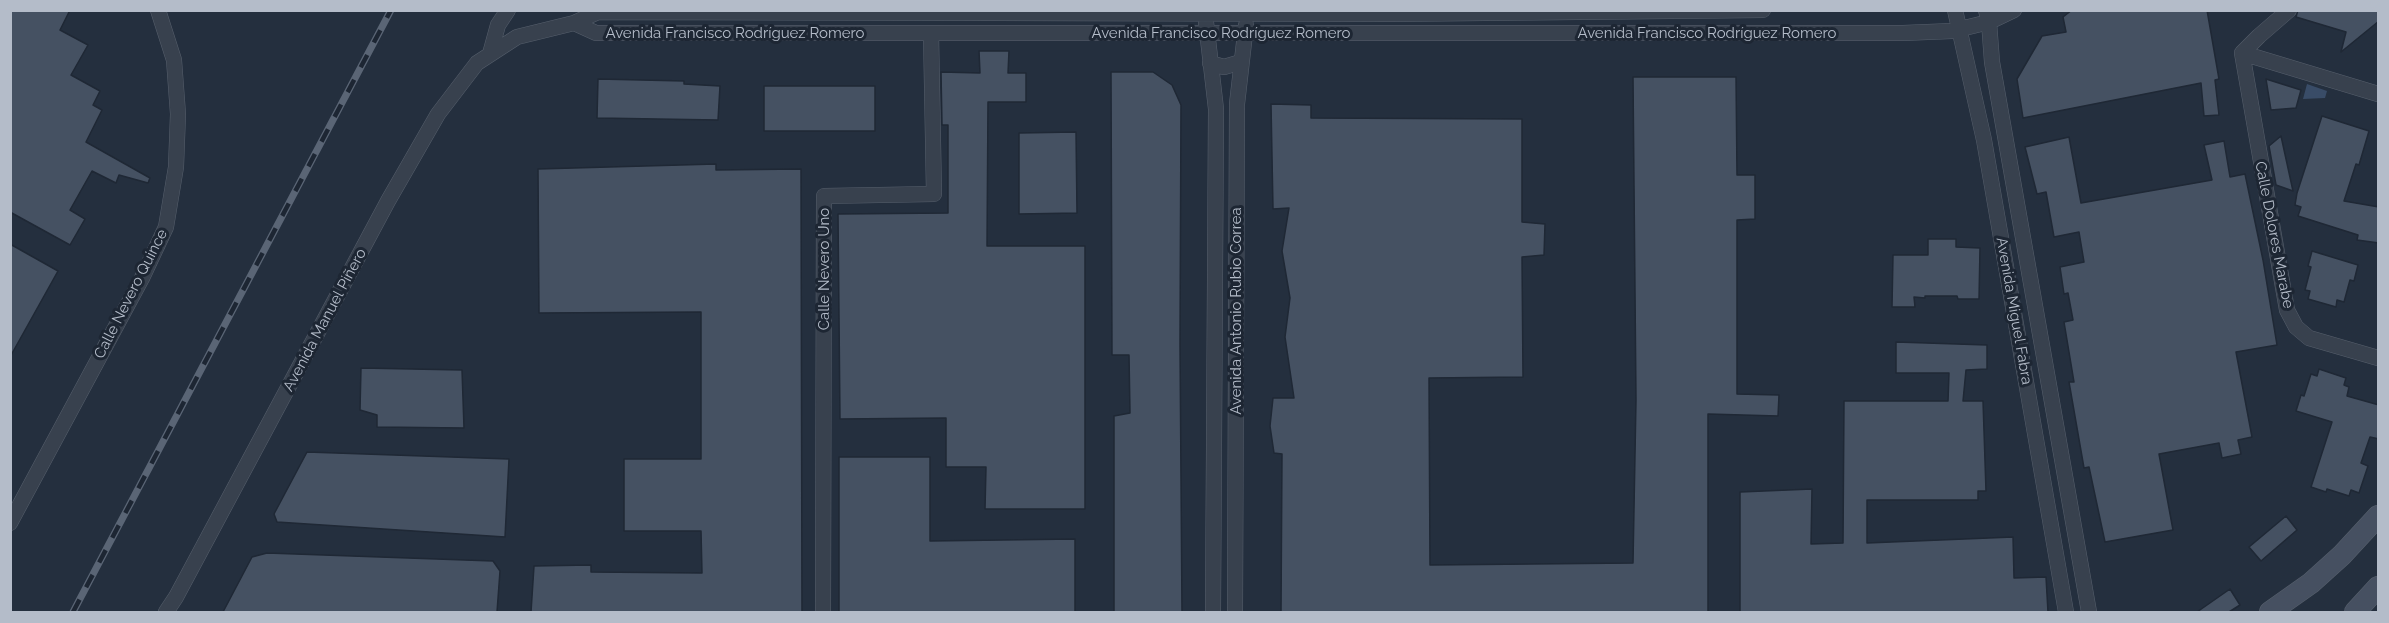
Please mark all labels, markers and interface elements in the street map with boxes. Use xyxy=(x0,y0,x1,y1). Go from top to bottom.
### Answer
street label: Avenida Francisco Rodríguez Romero xyxy=(605,24,865,42)
street label: Avenida Francisco Rodríguez Romero xyxy=(1091,24,1351,42)
street label: Avenida Francisco Rodríguez Romero xyxy=(1577,24,1837,42)
street label: Calle Dolores Marabe xyxy=(2251,160,2297,310)
street label: Avenida Antonio Rubio Correa xyxy=(1227,207,1245,415)
street label: Calle Nevero Uno xyxy=(815,208,833,330)
street label: Calle Nevero Quince xyxy=(91,226,171,362)
street label: Avenida Miguel Fabra xyxy=(1992,236,2036,386)
street label: Avenida Manuel Piñero xyxy=(280,245,370,395)

